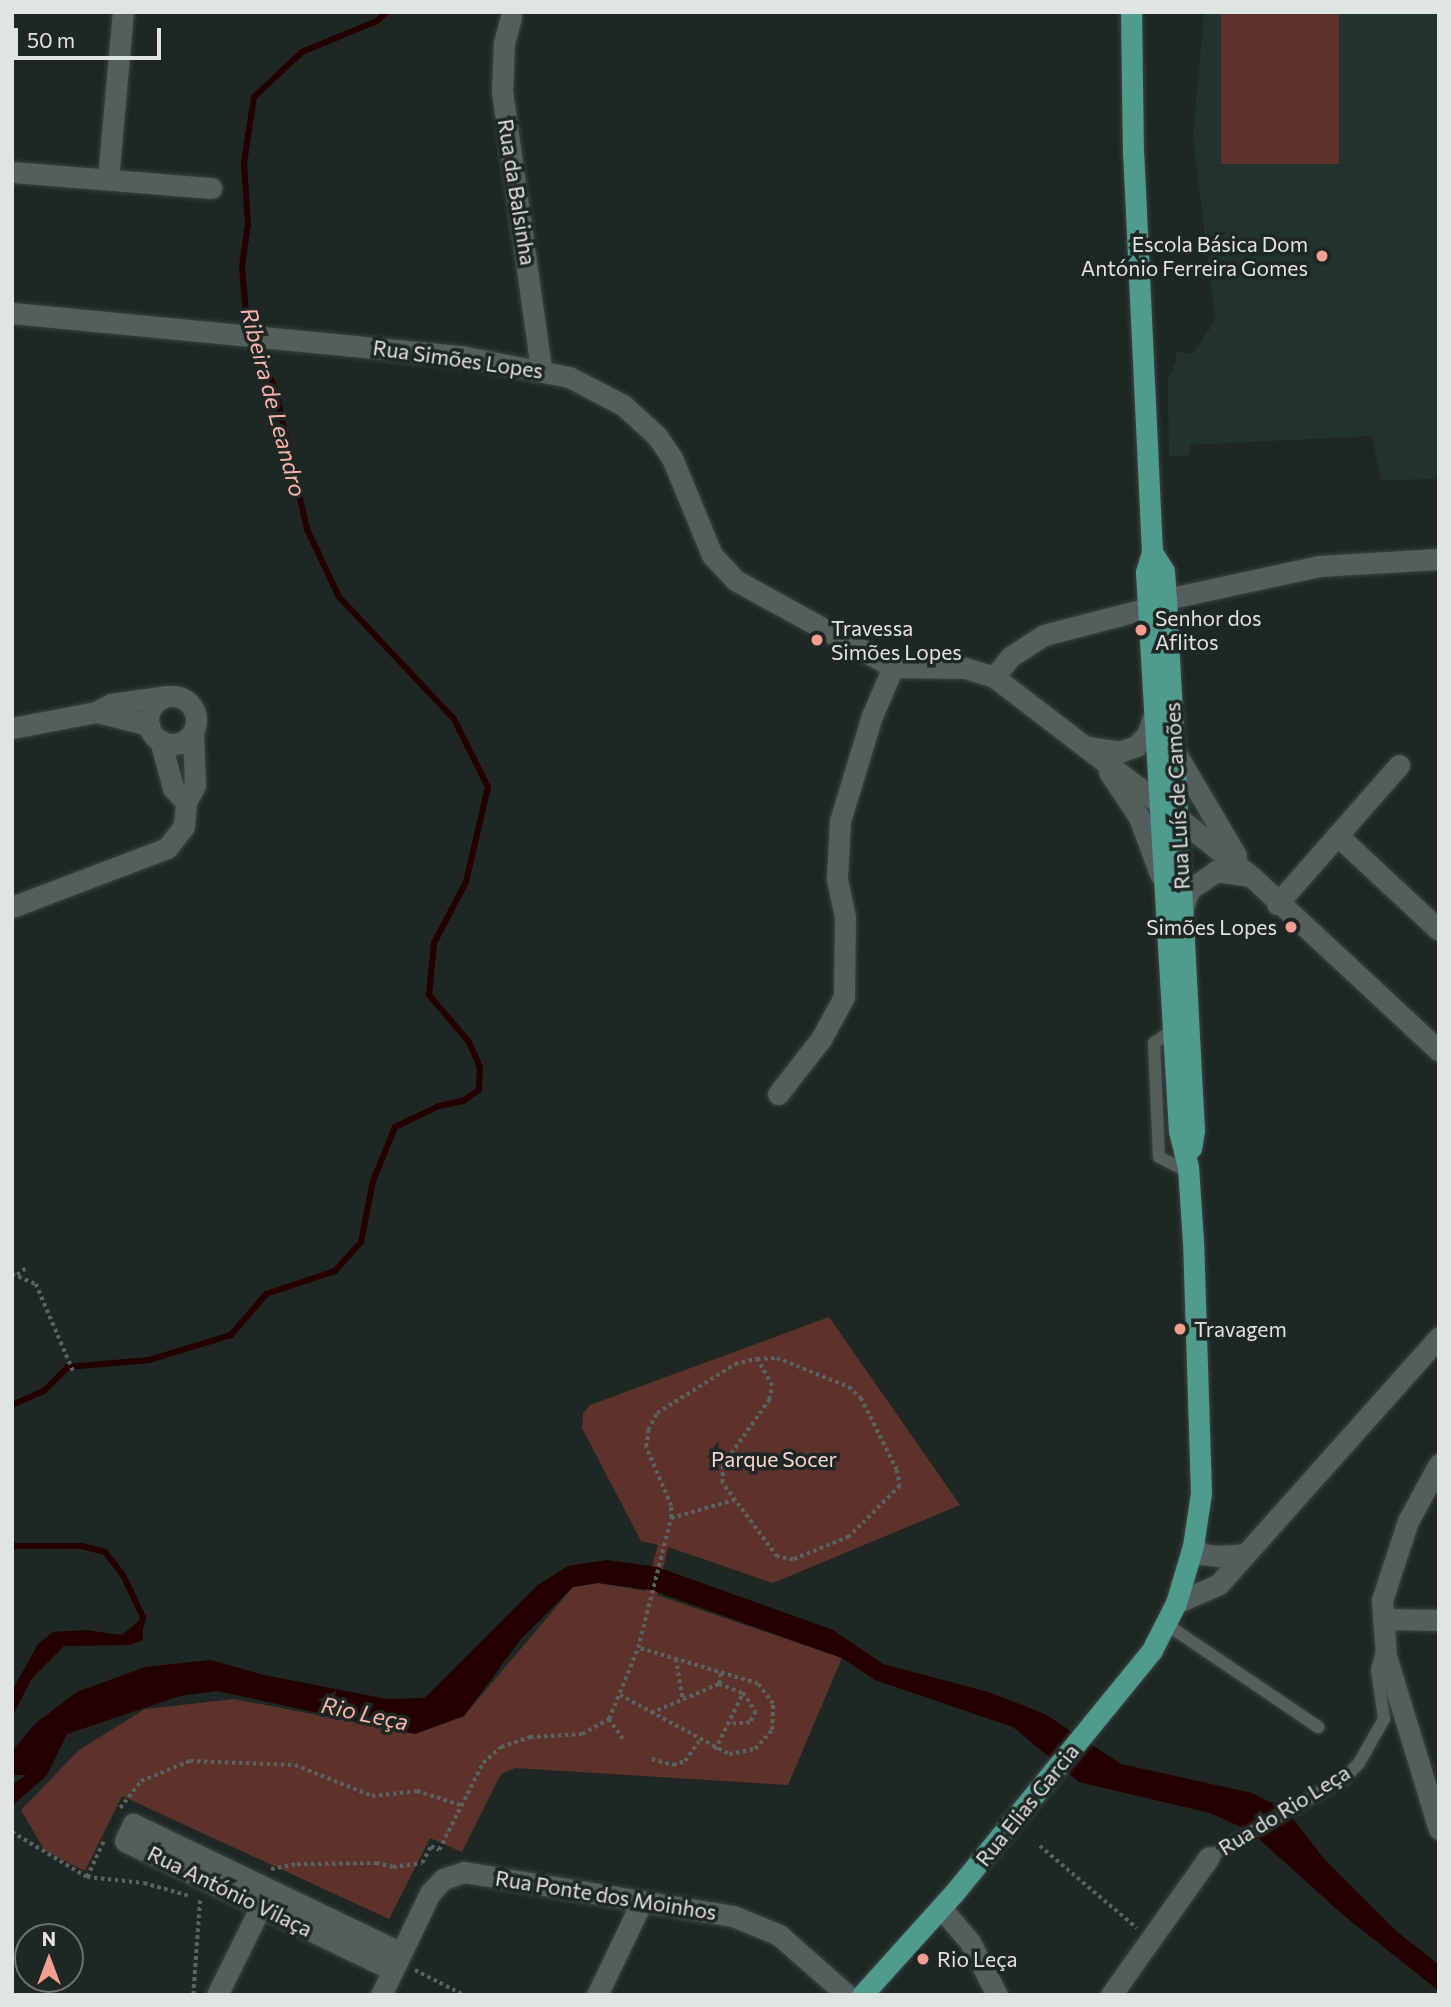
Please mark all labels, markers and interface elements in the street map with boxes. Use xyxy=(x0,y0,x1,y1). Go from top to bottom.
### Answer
scale bar xyxy=(18,14,164,58)
text: 50 m xyxy=(27,27,75,52)
street label: Rua da Balsinha xyxy=(493,117,541,267)
place label: Escola Básica Dom António Ferreira Gomes xyxy=(1081,231,1308,281)
marker: Escola Básica Dom António Ferreira Gomes xyxy=(1314,248,1330,264)
water label: Ribeira de Leandro xyxy=(235,304,313,500)
street label: Rua Simões Lopes xyxy=(371,335,545,383)
place label: Senhor dos Aflitos xyxy=(1155,605,1261,655)
place label: Travessa Simões Lopes xyxy=(831,615,962,665)
marker: Senhor dos Aflitos xyxy=(1133,622,1149,638)
marker: Travessa Simões Lopes xyxy=(809,632,825,648)
street label: Rua Luís de Camões xyxy=(1160,702,1194,890)
place label: Simões Lopes xyxy=(1146,914,1277,940)
marker: Simões Lopes xyxy=(1283,919,1299,935)
place label: Travagem xyxy=(1194,1316,1287,1342)
marker: Travagem xyxy=(1172,1321,1188,1337)
park label: Parque Socer xyxy=(711,1446,837,1472)
water label: Rio Leça xyxy=(319,1690,411,1736)
street label: Rua Elias Garcia xyxy=(970,1739,1084,1871)
street label: Rua do Rio Leça xyxy=(1214,1760,1354,1860)
street label: Rua António Vilaça xyxy=(144,1840,316,1942)
street label: Rua Ponte dos Moinhos xyxy=(494,1865,718,1925)
north arrow xyxy=(14,1923,84,1993)
text: N xyxy=(42,1927,56,1950)
place label: Rio Leça xyxy=(937,1946,1018,1972)
marker: Rio Leça xyxy=(915,1951,931,1967)

